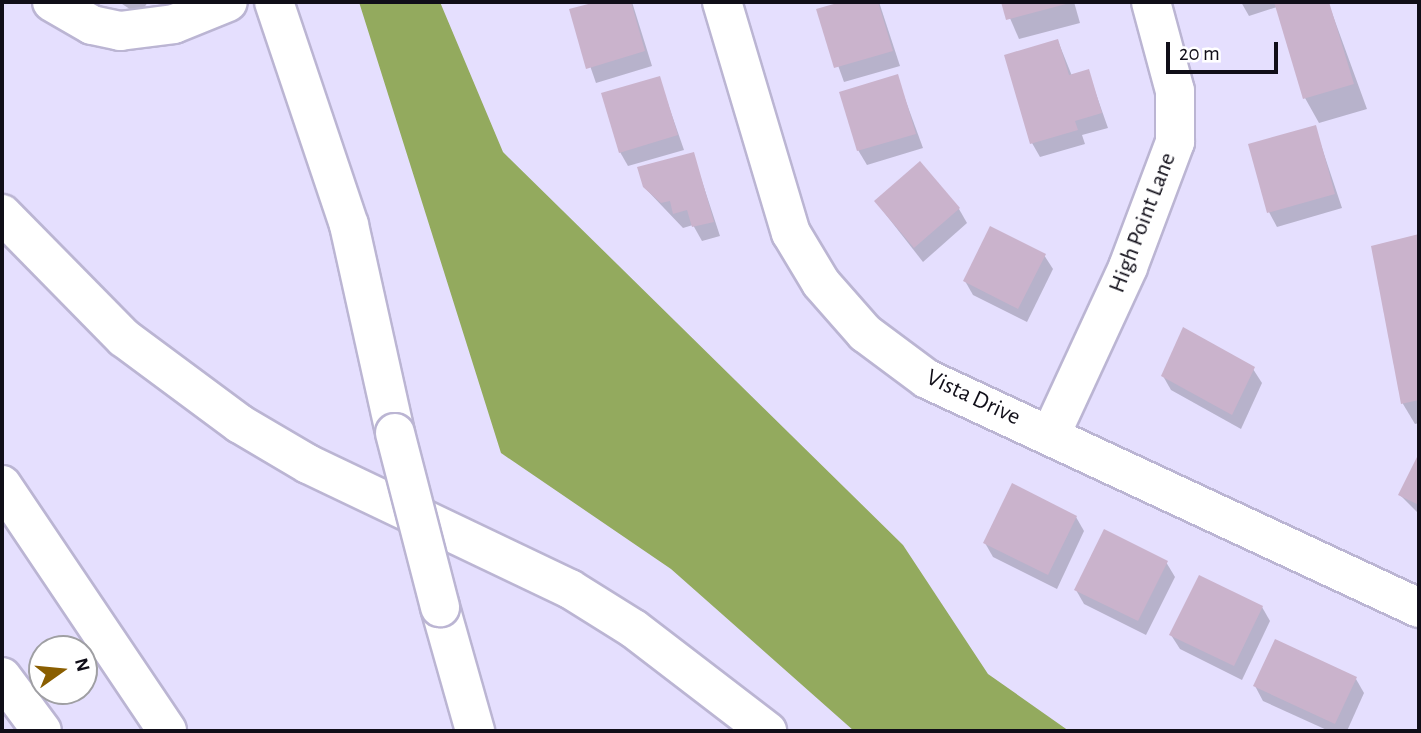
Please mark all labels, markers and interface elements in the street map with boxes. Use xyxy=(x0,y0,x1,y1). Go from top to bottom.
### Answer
scale bar xyxy=(1169,28,1281,72)
text: 20 m xyxy=(1179,43,1220,64)
street label: High Point Lane xyxy=(1103,149,1183,297)
street label: Vista Drive xyxy=(921,364,1025,432)
north arrow xyxy=(28,635,98,705)
text: N xyxy=(71,656,93,674)

